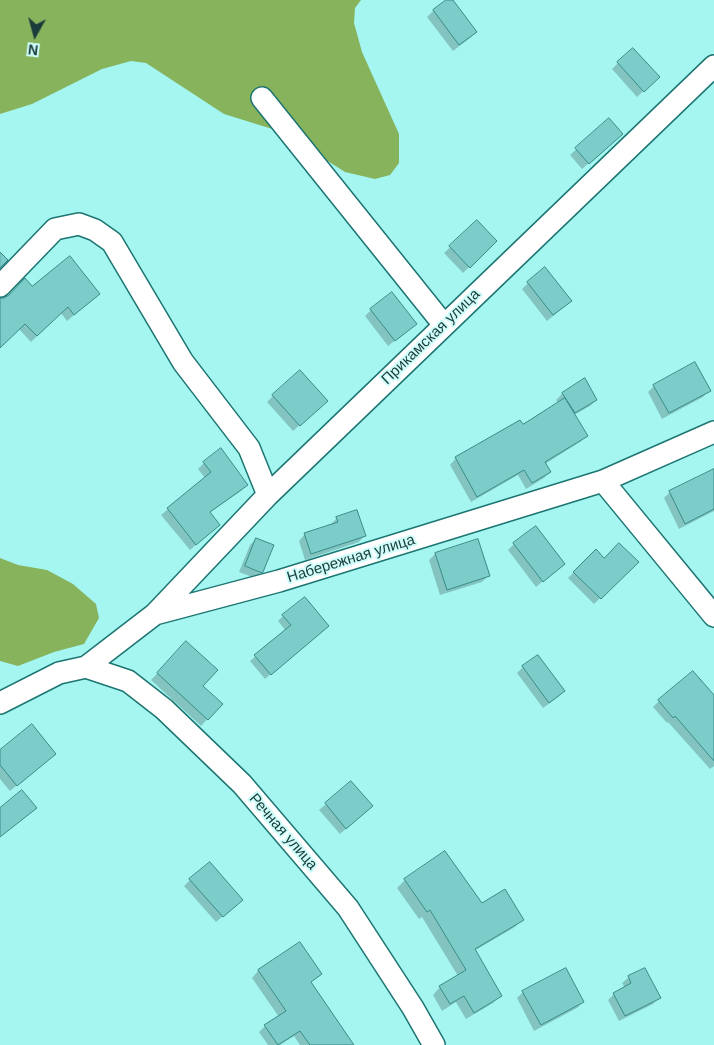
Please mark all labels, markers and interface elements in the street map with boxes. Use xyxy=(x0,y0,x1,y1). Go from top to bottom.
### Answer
north arrow xyxy=(10,10,60,60)
text: N xyxy=(27,41,39,58)
street label: Прикамская улица xyxy=(378,286,484,388)
street label: Набережная улица xyxy=(285,531,417,587)
street label: Речная улица xyxy=(245,790,321,874)

